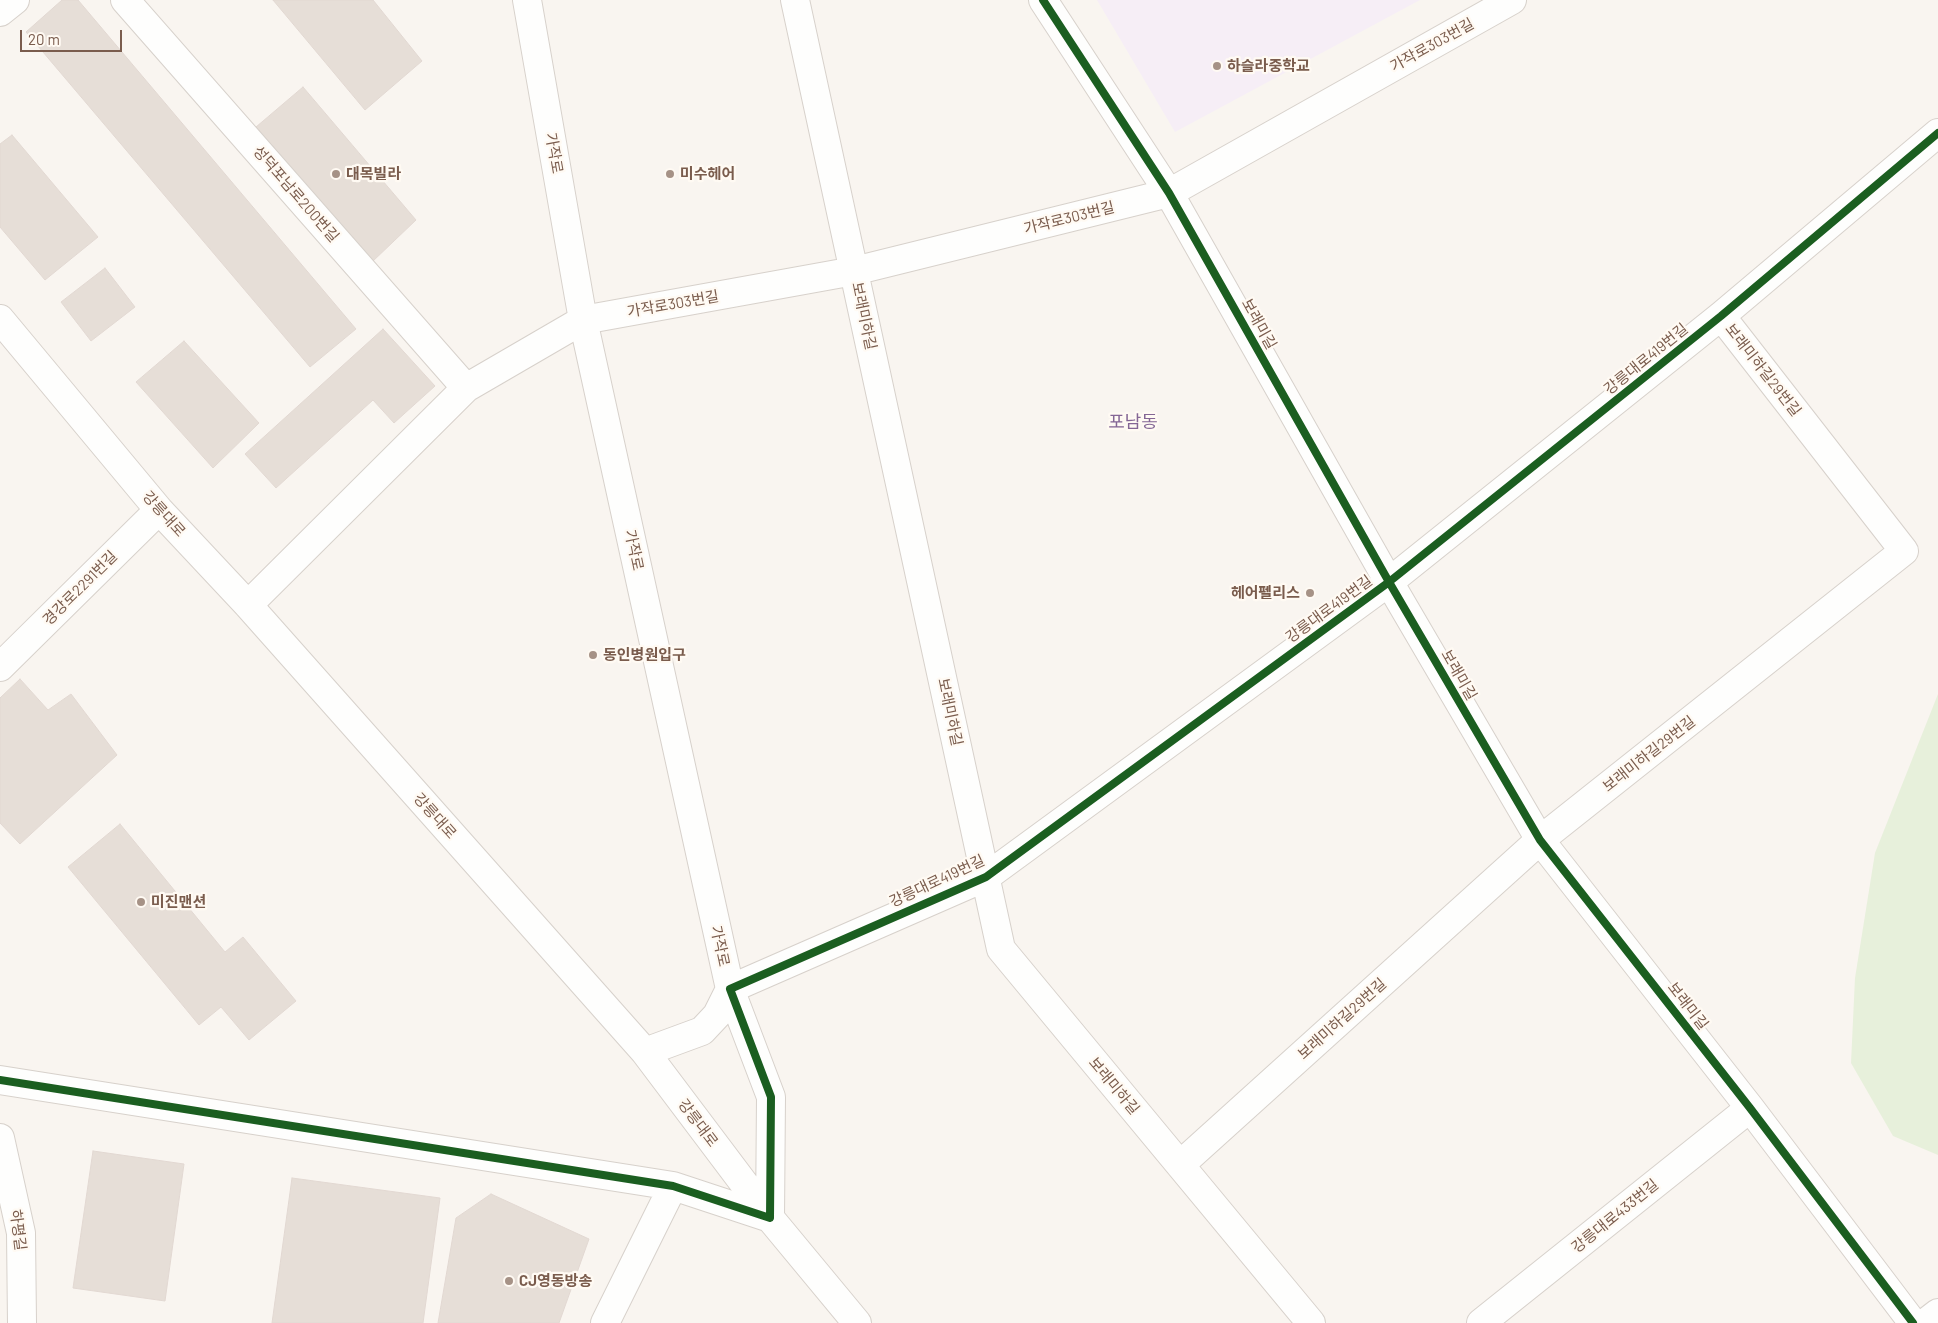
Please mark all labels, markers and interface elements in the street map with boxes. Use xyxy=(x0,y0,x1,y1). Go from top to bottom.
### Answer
street label: 가작로303번길 xyxy=(1387,15,1477,75)
scale bar xyxy=(22,20,125,52)
text: 20 m xyxy=(28,30,60,48)
place label: 하슬라중학교 xyxy=(1227,57,1310,75)
marker: 하슬라중학교 xyxy=(1211,60,1223,72)
street label: 가작로 xyxy=(542,131,566,175)
street label: 성덕포남로200번길 xyxy=(249,142,343,246)
place label: 대목빌라 xyxy=(346,165,401,183)
place label: 미수헤어 xyxy=(680,165,735,183)
marker: 대목빌라 xyxy=(330,168,342,180)
marker: 미수헤어 xyxy=(664,168,676,180)
street label: 가작로303번길 xyxy=(1022,198,1116,238)
street label: 보래미하길 xyxy=(848,280,880,352)
street label: 가작로303번길 xyxy=(626,287,720,321)
street label: 보래미길 xyxy=(1238,295,1280,353)
street label: 강릉대로419번길 xyxy=(1600,320,1692,398)
street label: 보래미하길29번길 xyxy=(1721,320,1805,420)
district label: 포남동 xyxy=(1108,411,1158,433)
street label: 강릉대로 xyxy=(139,487,189,541)
street label: 가작로 xyxy=(621,528,647,572)
street label: 경강로2291번길 xyxy=(39,547,121,629)
street label: 강릉대로419번길 xyxy=(1282,572,1376,646)
place label: 헤어펠리스 xyxy=(1231,584,1300,602)
marker: 헤어펠리스 xyxy=(1304,587,1316,599)
place label: 동인병원입구 xyxy=(603,646,686,664)
street label: 보래미길 xyxy=(1437,647,1481,703)
marker: 동인병원입구 xyxy=(587,649,599,661)
street label: 보래미하길 xyxy=(934,676,966,748)
street label: 보래미하길29번길 xyxy=(1599,712,1699,796)
street label: 강릉대로 xyxy=(410,789,460,843)
street label: 강릉대로419번길 xyxy=(887,851,987,911)
place label: 미진맨션 xyxy=(151,893,206,911)
marker: 미진맨션 xyxy=(135,896,147,908)
street label: 가작로 xyxy=(707,924,733,968)
street label: 보래미하길29번길 xyxy=(1294,975,1390,1063)
street label: 보래미길 xyxy=(1664,979,1712,1033)
street label: 보래미하길 xyxy=(1085,1054,1143,1118)
street label: 강릉대로 xyxy=(674,1096,722,1150)
street label: 강릉대로433번길 xyxy=(1568,1175,1662,1257)
street label: 하평길 xyxy=(7,1208,29,1252)
place label: CJ영동방송 xyxy=(519,1272,592,1290)
marker: CJ영동방송 xyxy=(503,1275,515,1287)

